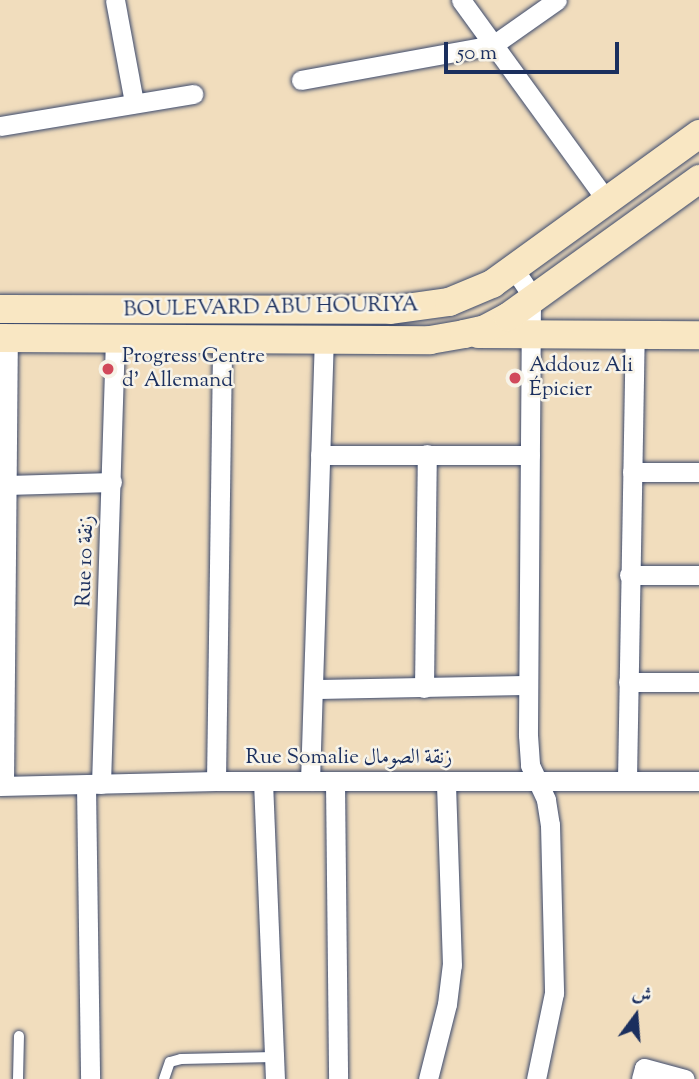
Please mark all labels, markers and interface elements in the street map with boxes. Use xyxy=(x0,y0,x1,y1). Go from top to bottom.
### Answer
scale bar xyxy=(447,28,622,72)
text: 50 m xyxy=(457,39,497,69)
street label: BOULEVARD ABU HOURIYA xyxy=(123,293,419,323)
place label: Progress Centre d' Allemand xyxy=(122,344,265,394)
place label: Addouz Ali Épicier xyxy=(529,353,633,403)
marker: Progress Centre d' Allemand xyxy=(100,361,116,377)
marker: Addouz Ali Épicier xyxy=(507,370,523,386)
street label: Rue 10 زنقة xyxy=(72,515,100,607)
street label: Rue Somalie زنقة الصومال xyxy=(246,745,452,771)
text: ش xyxy=(629,980,655,1011)
north arrow xyxy=(601,981,671,1051)

